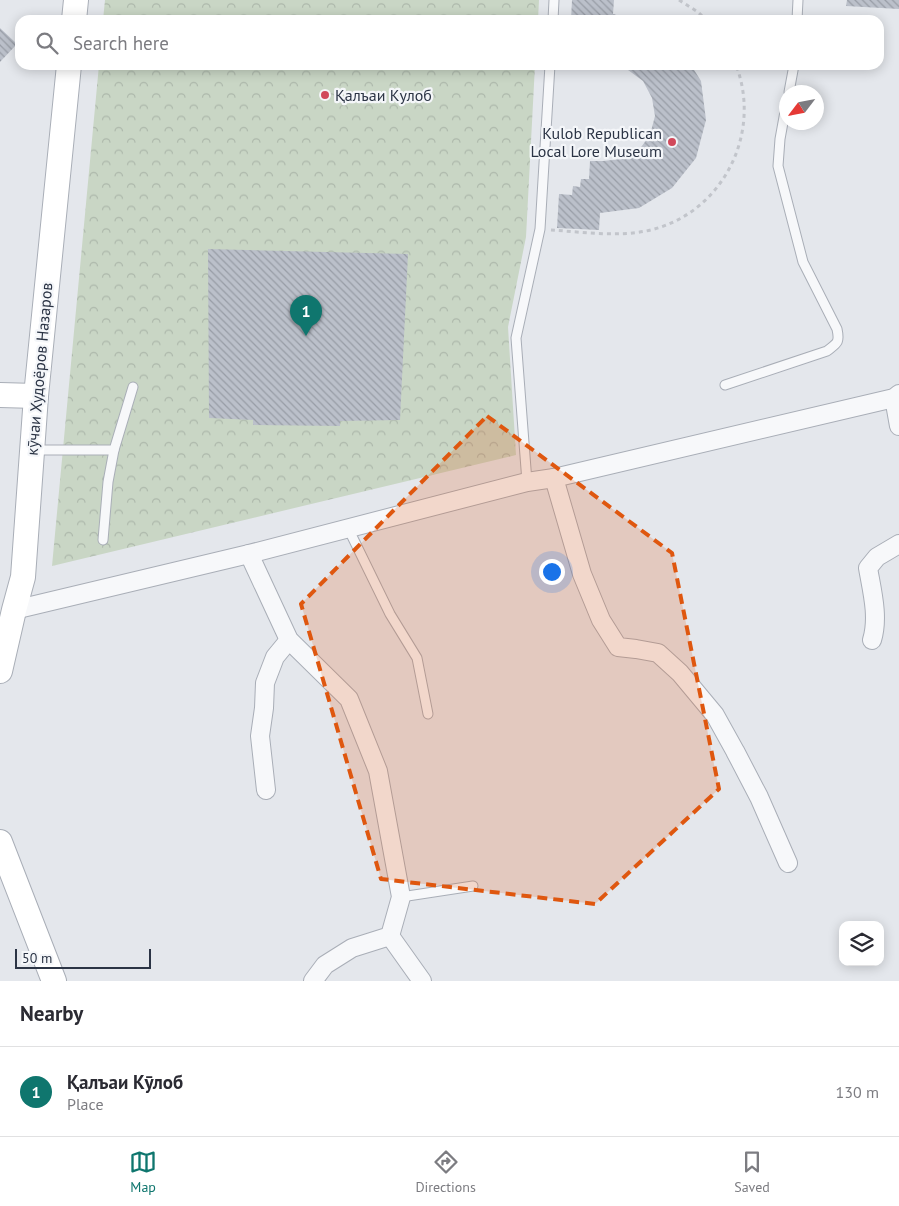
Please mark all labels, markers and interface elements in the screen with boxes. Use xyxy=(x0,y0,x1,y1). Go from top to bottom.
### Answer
search box xyxy=(15,15,884,70)
icon: search xyxy=(33,29,61,57)
text: Search here xyxy=(73,31,169,55)
place label: Қалъаи Кулоб xyxy=(335,85,432,105)
north arrow xyxy=(779,85,824,130)
marker: Қалъаи Кулоб xyxy=(319,89,331,101)
place label: Kulob Republican Local Lore Museum xyxy=(530,123,662,161)
marker: Kulob Republican Local Lore Museum xyxy=(666,136,678,148)
street label: кӯчаи Худоёров Назаров xyxy=(21,282,57,456)
pin: 1 xyxy=(290,295,322,336)
your location xyxy=(539,559,565,585)
map controls xyxy=(839,921,884,966)
button: layers xyxy=(839,921,884,966)
scale bar xyxy=(15,946,151,969)
text: 50 m xyxy=(22,949,52,967)
text: Nearby xyxy=(20,1000,83,1027)
text: Қалъаи Кӯлоб xyxy=(67,1070,183,1094)
text: 1 xyxy=(31,1082,41,1102)
text: 130 m xyxy=(836,1082,879,1102)
text: Place xyxy=(67,1094,104,1114)
tab: Map xyxy=(129,1148,157,1196)
tab: Directions xyxy=(415,1148,476,1196)
tab: Saved xyxy=(734,1148,770,1196)

